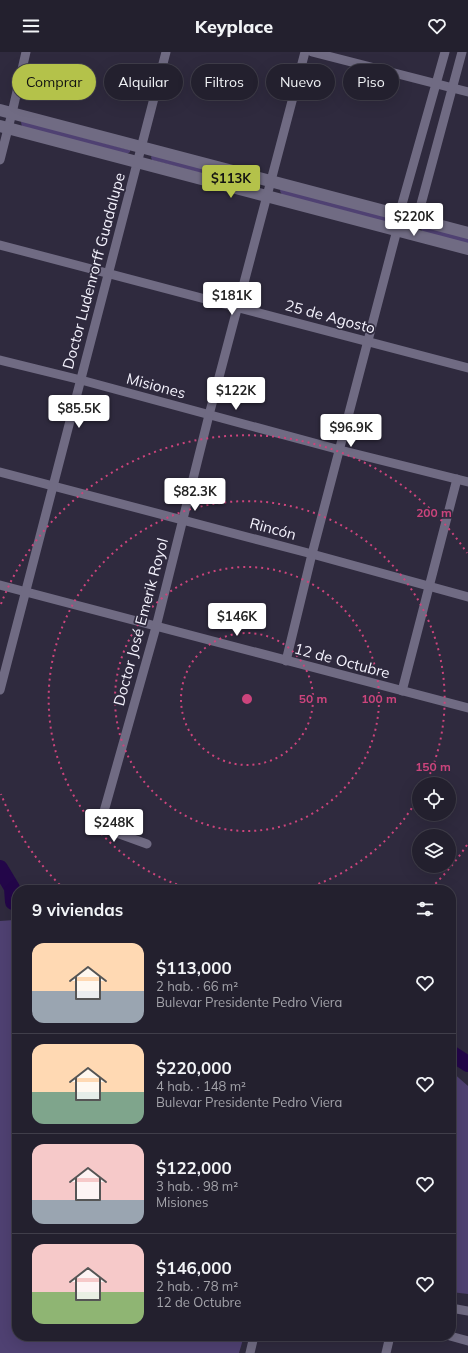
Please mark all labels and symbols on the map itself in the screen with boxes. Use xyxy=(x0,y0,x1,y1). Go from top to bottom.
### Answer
pin: $113K xyxy=(203,165,259,199)
street label: Doctor Ludenrorff Guadalupe xyxy=(58,171,129,371)
pin: $220K xyxy=(386,203,442,237)
pin: $181K xyxy=(204,282,260,316)
street label: 25 de Agosto xyxy=(283,295,377,338)
street label: Misiones xyxy=(124,369,188,403)
pin: $122K xyxy=(208,377,264,411)
pin: $85.5K xyxy=(46,395,112,429)
pin: $96.9K xyxy=(318,414,384,448)
pin: $82.3K xyxy=(162,478,228,512)
text: 200 m xyxy=(416,505,452,520)
street label: Rincón xyxy=(248,513,298,544)
street label: Doctor José Emerik Royol xyxy=(109,536,172,708)
pin: $146K xyxy=(209,603,265,637)
street label: 12 de Octubre xyxy=(292,639,392,682)
text: 50 m xyxy=(299,691,327,706)
text: 100 m xyxy=(361,691,397,706)
centre of rings xyxy=(240,692,254,706)
text: 150 m xyxy=(415,759,451,774)
pin: $248K xyxy=(86,809,142,843)

